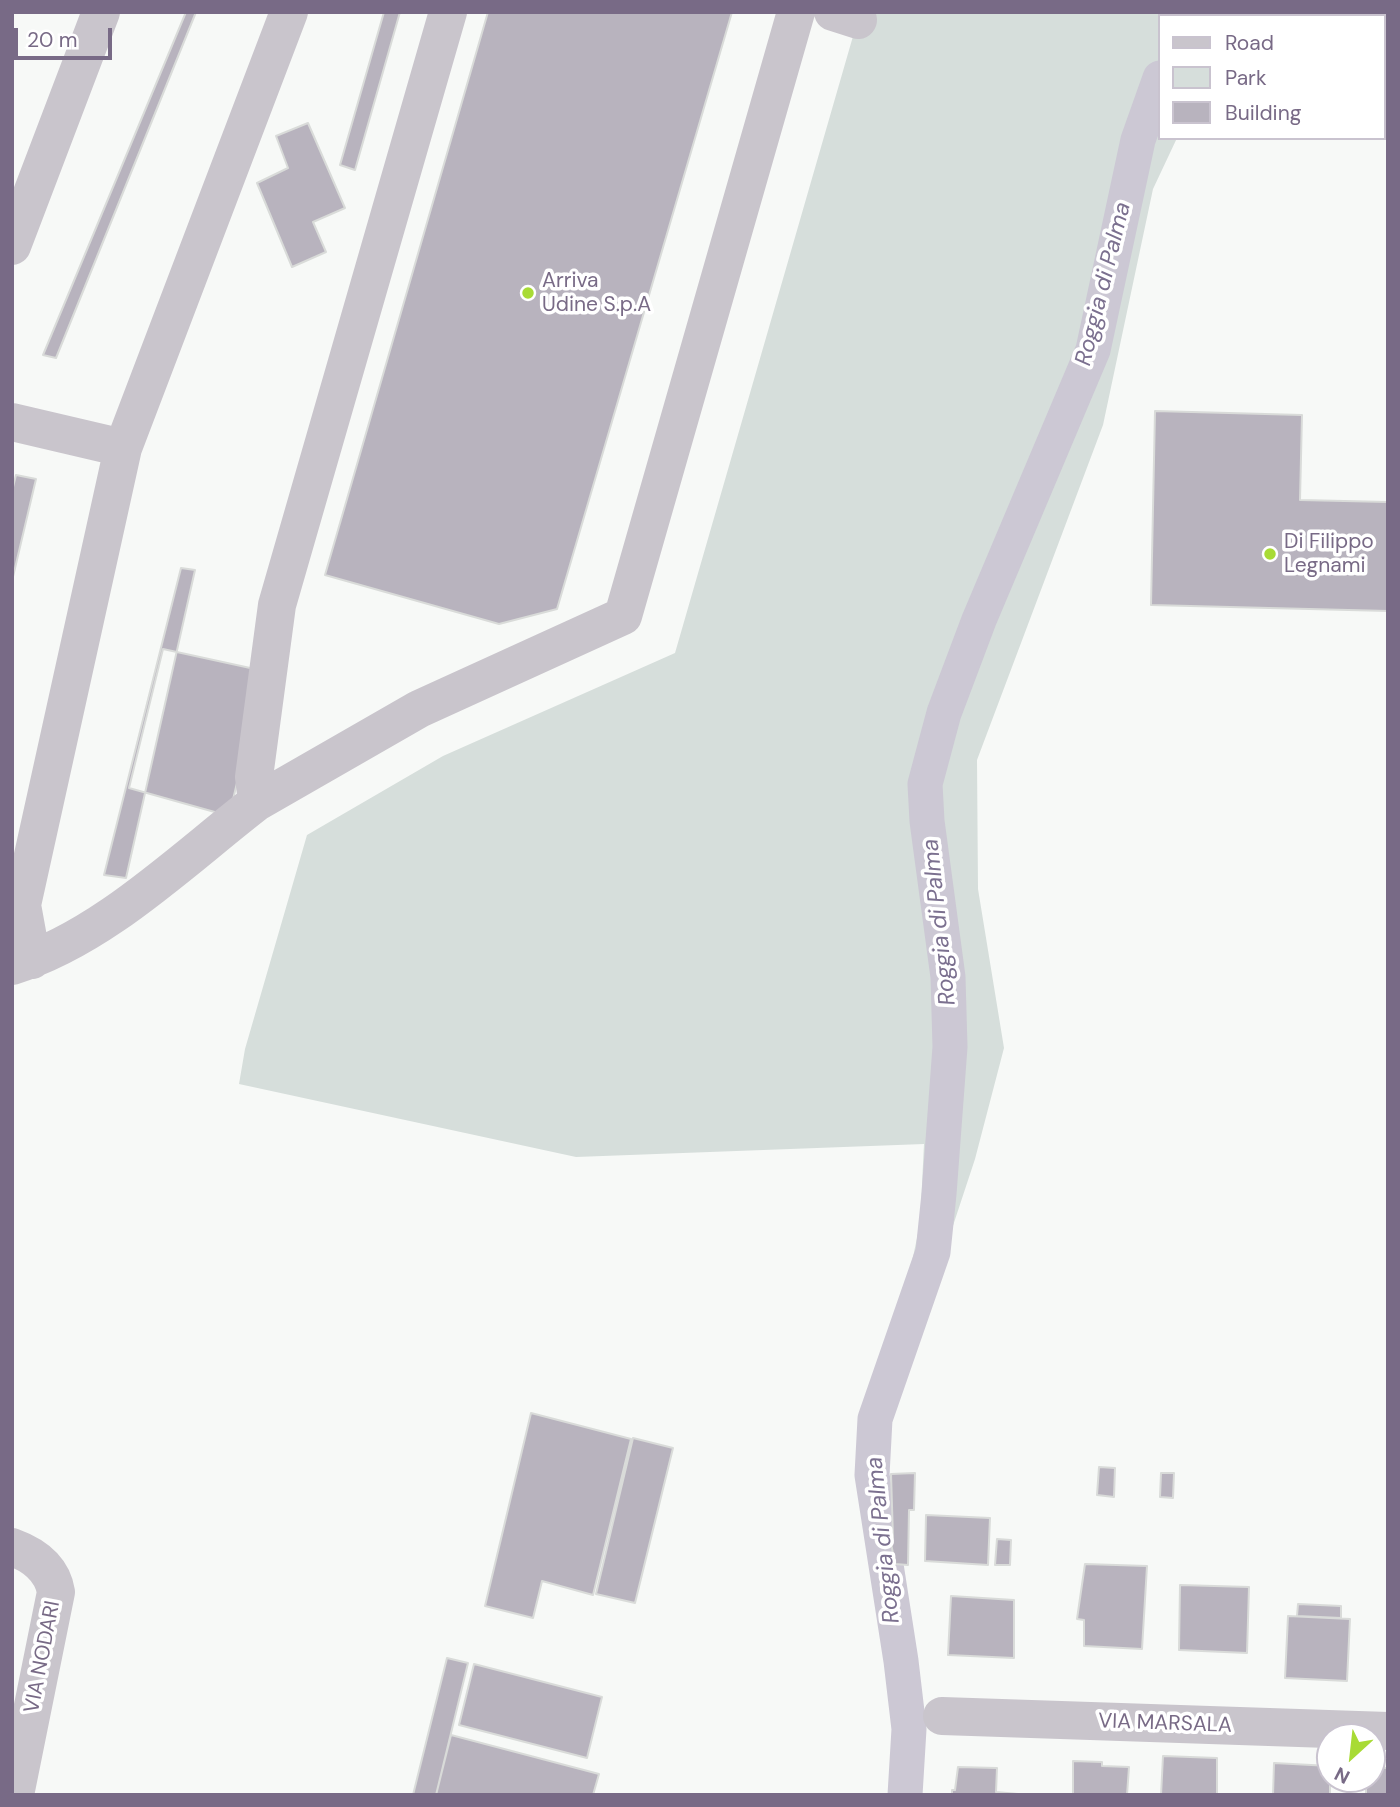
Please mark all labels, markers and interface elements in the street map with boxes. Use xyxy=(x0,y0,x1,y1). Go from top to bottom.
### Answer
scale bar xyxy=(18,14,116,58)
legend xyxy=(1158,14,1386,140)
text: 20 m xyxy=(27,26,78,54)
text: Road xyxy=(1225,29,1274,57)
text: Park xyxy=(1225,64,1266,92)
text: Building xyxy=(1225,99,1301,127)
water label: Roggia di Palma xyxy=(1070,199,1138,369)
place label: Arriva Udine S.p.A xyxy=(542,268,651,318)
marker: Arriva Udine S.p.A xyxy=(520,285,536,301)
place label: Di Filippo Legnami xyxy=(1284,529,1374,579)
marker: Di Filippo Legnami xyxy=(1262,546,1278,562)
water label: Roggia di Palma xyxy=(918,837,962,1007)
water label: Roggia di Palma xyxy=(862,1455,906,1625)
street label: VIA NODARI xyxy=(20,1599,66,1715)
street label: VIA MARSALA xyxy=(1098,1709,1232,1739)
north arrow xyxy=(1316,1723,1386,1793)
text: N xyxy=(1330,1761,1354,1790)

